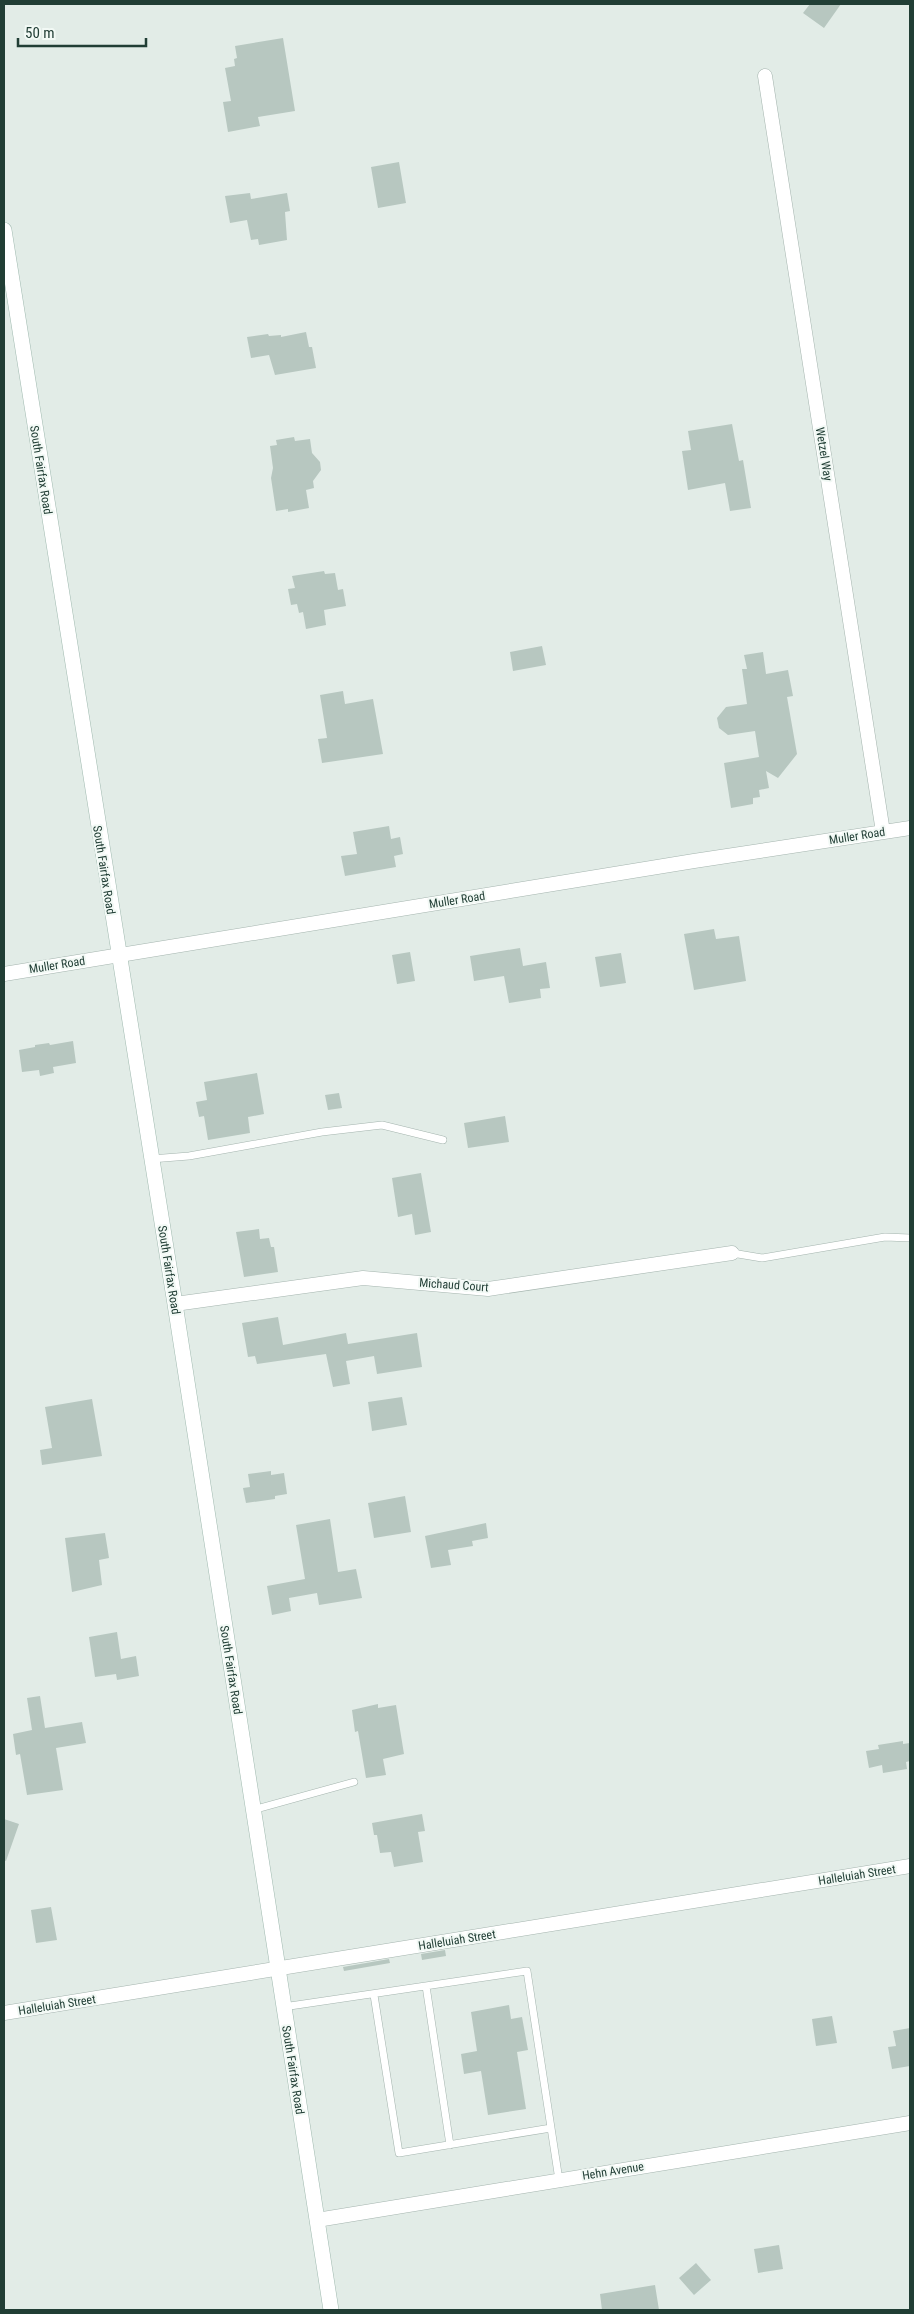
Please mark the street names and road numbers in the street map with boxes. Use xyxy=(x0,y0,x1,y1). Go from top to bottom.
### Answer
street label: South Fairfax Road xyxy=(27,425,55,515)
street label: Wetzel Way xyxy=(813,426,835,482)
street label: South Fairfax Road xyxy=(90,825,118,915)
street label: Muller Road xyxy=(828,825,886,847)
street label: Muller Road xyxy=(428,889,486,911)
street label: Muller Road xyxy=(28,954,86,976)
street label: South Fairfax Road xyxy=(155,1225,183,1315)
street label: Michaud Court xyxy=(419,1276,490,1294)
street label: South Fairfax Road xyxy=(217,1625,245,1715)
street label: Halleluiah Street xyxy=(817,1862,897,1888)
street label: Halleluiah Street xyxy=(417,1927,497,1953)
street label: Halleluiah Street xyxy=(17,1992,97,2018)
street label: South Fairfax Road xyxy=(279,2025,307,2115)
street label: Hehn Avenue xyxy=(581,2159,645,2183)

